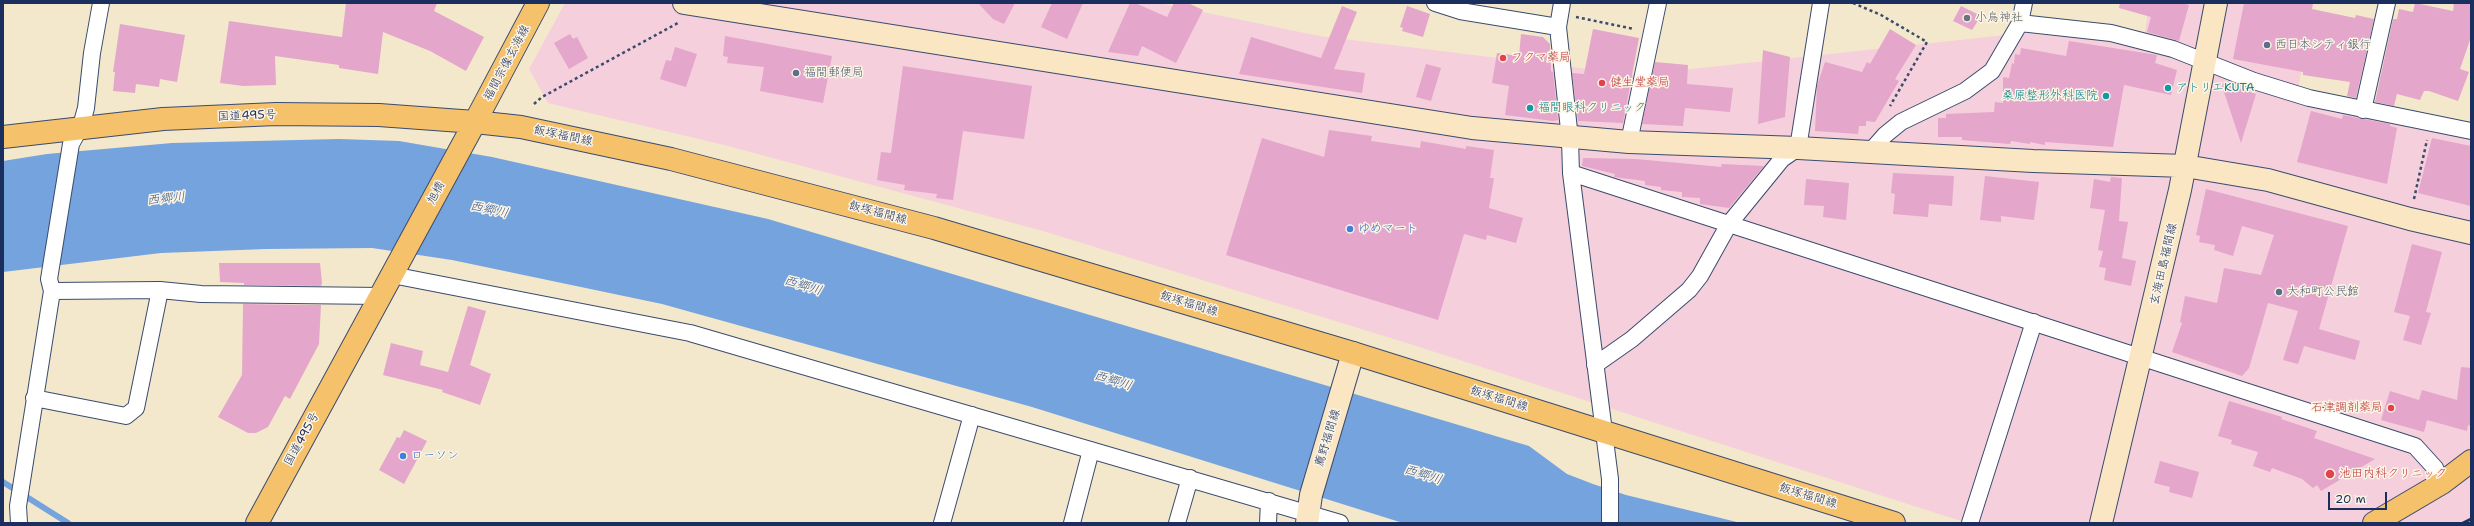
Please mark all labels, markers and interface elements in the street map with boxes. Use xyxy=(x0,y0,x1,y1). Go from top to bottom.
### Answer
place label: 小烏神社 xyxy=(1975,11,2023,25)
marker: 小烏神社 xyxy=(1962,13,1972,23)
street label: 福間宗像玄海線 xyxy=(481,23,533,103)
place label: 西日本シティ銀行 xyxy=(2275,38,2371,52)
marker: 西日本シティ銀行 xyxy=(2262,40,2272,50)
place label: フクマ薬局 xyxy=(1511,51,1571,65)
marker: フクマ薬局 xyxy=(1498,53,1508,63)
place label: 福間郵便局 xyxy=(804,66,864,80)
marker: 福間郵便局 xyxy=(791,68,801,78)
place label: 健生堂薬局 xyxy=(1610,76,1670,90)
marker: 健生堂薬局 xyxy=(1597,78,1607,88)
place label: アトリエKUTA xyxy=(2176,81,2254,95)
marker: アトリエKUTA xyxy=(2163,83,2173,93)
place label: 桑原整形外科医院 xyxy=(2002,89,2098,103)
marker: 桑原整形外科医院 xyxy=(2101,91,2111,101)
place label: 福間眼科クリニック xyxy=(1538,101,1646,115)
marker: 福間眼科クリニック xyxy=(1525,103,1535,113)
street label: 国道495号 xyxy=(217,108,277,124)
street label: 飯塚福間線 xyxy=(532,123,594,149)
street label: 旭橋 xyxy=(424,179,448,207)
water label: 西郷川 xyxy=(146,189,186,209)
water label: 西郷川 xyxy=(468,198,510,222)
street label: 飯塚福間線 xyxy=(847,198,909,228)
street label: 玄海田島福間線 xyxy=(2148,221,2180,307)
place label: ゆめマート xyxy=(1358,222,1418,236)
marker: ゆめマート xyxy=(1345,224,1355,234)
water label: 西郷川 xyxy=(782,273,824,299)
place label: 大和町公民館 xyxy=(2287,285,2359,299)
marker: 大和町公民館 xyxy=(2274,287,2284,297)
street label: 飯塚福間線 xyxy=(1158,288,1220,320)
water label: 西郷川 xyxy=(1092,368,1134,394)
street label: 飯塚福間線 xyxy=(1468,383,1530,415)
place label: 石津調剤薬局 xyxy=(2311,401,2383,415)
marker: 石津調剤薬局 xyxy=(2386,403,2396,413)
street label: 薦野福間線 xyxy=(1312,407,1344,469)
street label: 国道495号 xyxy=(281,410,323,468)
place label: ローソン xyxy=(411,449,459,463)
marker: ローソン xyxy=(398,451,408,461)
water label: 西郷川 xyxy=(1402,462,1444,488)
place label: 池田内科クリニック xyxy=(2339,467,2447,481)
marker: 池田内科クリニック xyxy=(2324,468,2336,480)
street label: 飯塚福間線 xyxy=(1777,480,1839,512)
scale bar xyxy=(2330,484,2389,510)
text: 20 m xyxy=(2335,491,2366,507)

